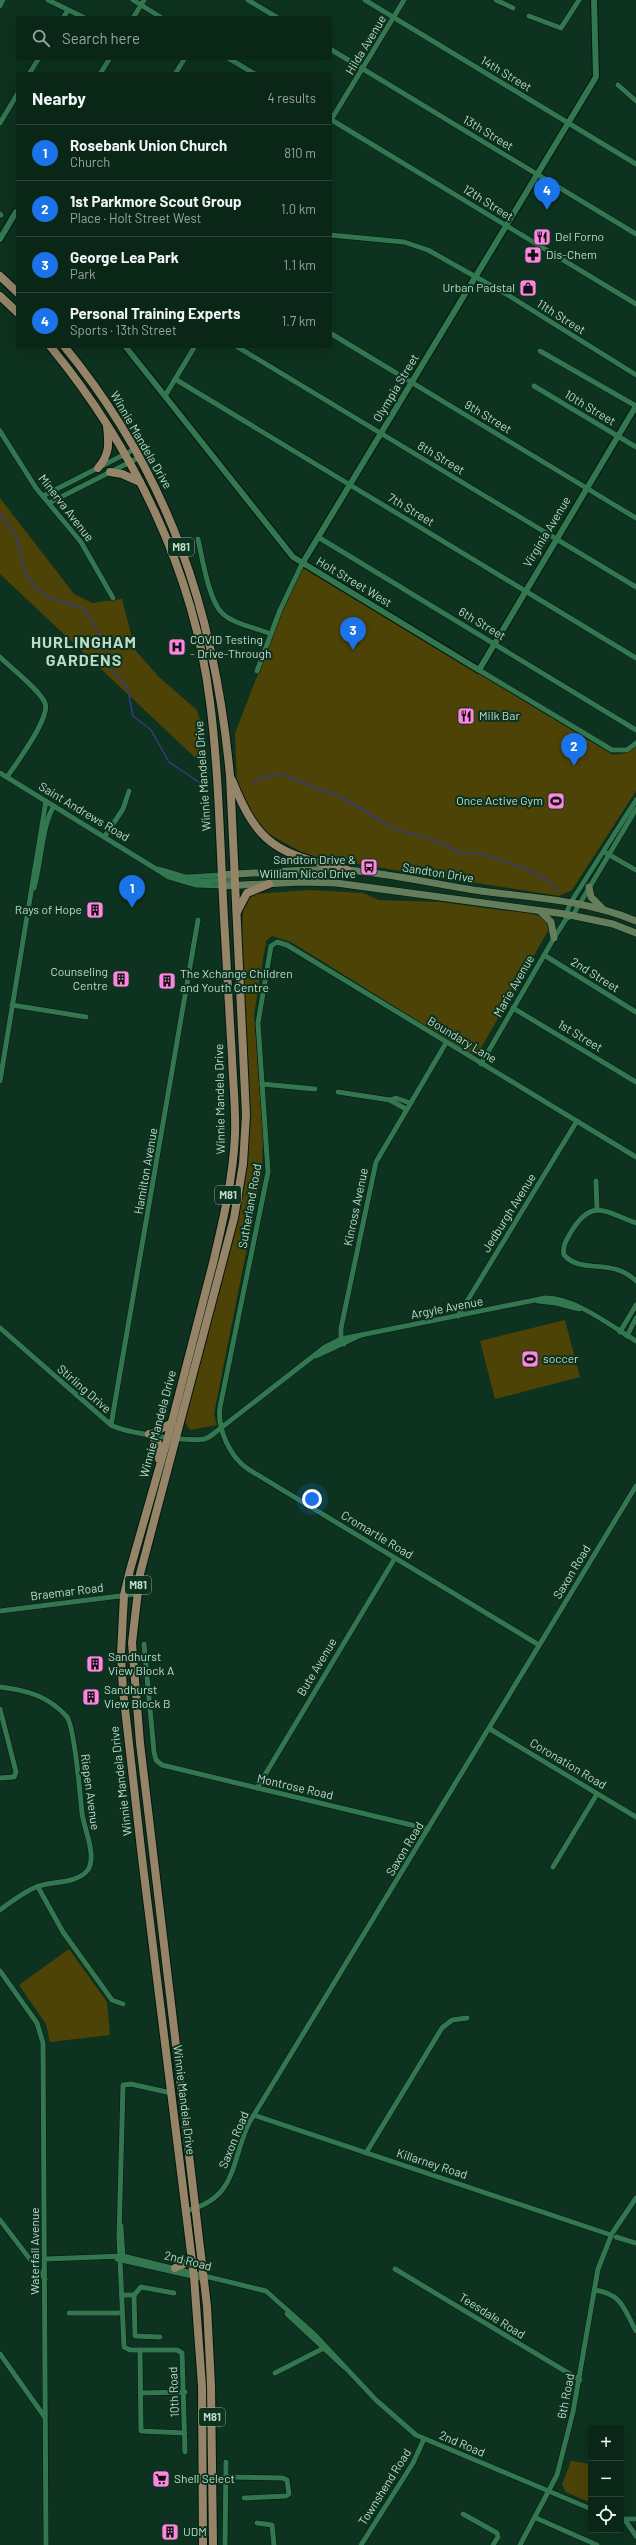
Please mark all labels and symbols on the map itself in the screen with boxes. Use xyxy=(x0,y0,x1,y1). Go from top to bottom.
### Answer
street label: Hilda Avenue xyxy=(342,12,388,77)
street label: 14th Street xyxy=(479,53,534,94)
street label: 13th Street xyxy=(461,112,516,153)
pin: 4 xyxy=(534,177,560,210)
street label: 12th Street xyxy=(461,181,516,223)
restaurant icon: Del Forno xyxy=(532,227,552,247)
place label: Del Forno xyxy=(555,229,604,243)
pharmacy icon: Dis-Chem xyxy=(523,245,543,265)
place label: Dis-Chem xyxy=(546,247,597,261)
shop icon: Urban Padstal xyxy=(518,278,538,298)
place label: Urban Padstal xyxy=(443,280,515,294)
street label: 11th Street xyxy=(535,296,588,337)
street label: Olympia Street xyxy=(369,351,421,424)
street label: 10th Street xyxy=(562,386,619,428)
street label: Winnie Mandela Drive xyxy=(108,388,176,491)
street label: 9th Street xyxy=(463,397,515,436)
street label: 8th Street xyxy=(416,438,468,477)
street label: Minerva Avenue xyxy=(36,471,97,544)
street label: 7th Street xyxy=(386,490,437,528)
street label: Virginia Avenue xyxy=(520,494,573,569)
road number: M81 xyxy=(168,538,194,556)
street label: Holt Street West xyxy=(314,553,395,609)
street label: 6th Street xyxy=(457,604,508,643)
pin: 3 xyxy=(340,617,366,650)
district label: HURLINGHAM GARDENS xyxy=(31,632,137,669)
place label: COVID Testing - Drive-Through xyxy=(190,632,271,660)
hospital icon: COVID Testing - Drive-Through xyxy=(167,637,187,657)
restaurant icon: Milk Bar xyxy=(456,706,476,726)
place label: Milk Bar xyxy=(479,708,520,722)
street label: Winnie Mandela Drive xyxy=(191,720,213,832)
pin: 2 xyxy=(561,733,587,766)
street label: Saint Andrews Road xyxy=(37,779,132,844)
sports icon: Once Active Gym xyxy=(546,791,566,811)
place label: Once Active Gym xyxy=(456,793,543,807)
place label: Sandton Drive & William Nicol Drive xyxy=(260,852,356,880)
bus stop icon: Sandton Drive & William Nicol Drive xyxy=(359,857,379,877)
street label: Sandton Drive xyxy=(401,859,475,885)
pin: 1 xyxy=(119,875,145,908)
building icon: Rays of Hope xyxy=(85,900,105,920)
place label: Rays of Hope xyxy=(15,902,82,916)
street label: Marie Avenue xyxy=(490,952,536,1019)
street label: 2nd Street xyxy=(569,954,622,995)
place label: Counseling Centre xyxy=(50,964,108,992)
place label: The Xchange Children and Youth Centre xyxy=(180,966,293,994)
building icon: Counseling Centre xyxy=(111,969,131,989)
building icon: The Xchange Children and Youth Centre xyxy=(157,971,177,991)
street label: Boundary Lane xyxy=(426,1013,500,1065)
street label: 1st Street xyxy=(556,1016,605,1054)
street label: Winnie Mandela Drive xyxy=(211,1044,227,1154)
street label: Hamilton Avenue xyxy=(131,1127,160,1215)
street label: Sutherland Road xyxy=(235,1162,263,1249)
street label: Kinross Avenue xyxy=(340,1166,370,1247)
street label: Jedburgh Avenue xyxy=(478,1170,538,1255)
road number: M81 xyxy=(215,1186,241,1204)
street label: Argyle Avenue xyxy=(410,1293,484,1321)
sports icon: soccer xyxy=(520,1349,540,1369)
place label: soccer xyxy=(543,1351,579,1365)
street label: Stirling Drive xyxy=(55,1361,114,1415)
street label: Winnie Mandela Drive xyxy=(136,1369,178,1479)
your location xyxy=(302,1489,322,1509)
street label: Cromartie Road xyxy=(339,1507,416,1561)
street label: Saxon Road xyxy=(550,1542,593,1601)
road number: M81 xyxy=(125,1576,151,1594)
street label: Braemar Road xyxy=(29,1580,104,1602)
street label: Bute Avenue xyxy=(293,1635,339,1698)
place label: Sandhurst View Block A xyxy=(108,1649,174,1677)
building icon: Sandhurst View Block A xyxy=(85,1654,105,1674)
place label: Sandhurst View Block B xyxy=(104,1682,170,1710)
building icon: Sandhurst View Block B xyxy=(81,1687,101,1707)
street label: Winnie Mandela Drive xyxy=(106,1725,134,1837)
street label: Coronation Road xyxy=(528,1735,609,1791)
street label: Riepen Avenue xyxy=(79,1753,103,1831)
street label: Montrose Road xyxy=(256,1770,335,1802)
street label: Saxon Road xyxy=(383,1819,426,1878)
street label: Winnie Mandela Drive xyxy=(171,2044,199,2156)
street label: Saxon Road xyxy=(215,2109,251,2170)
street label: Killarney Road xyxy=(395,2145,469,2181)
street label: Waterfall Avenue xyxy=(27,2207,41,2295)
street label: 2nd Road xyxy=(163,2247,213,2273)
street label: Teesdale Road xyxy=(457,2289,528,2341)
street label: 10th Road xyxy=(165,2366,181,2418)
street label: 6th Road xyxy=(554,2372,576,2420)
road number: M81 xyxy=(199,2408,225,2426)
street label: 2nd Road xyxy=(437,2427,487,2459)
street label: Townshend Road xyxy=(355,2446,413,2527)
supermarket icon: Shell Select xyxy=(151,2469,171,2489)
place label: Shell Select xyxy=(174,2471,235,2485)
building icon: UDM xyxy=(160,2522,180,2542)
place label: UDM xyxy=(183,2524,207,2538)

